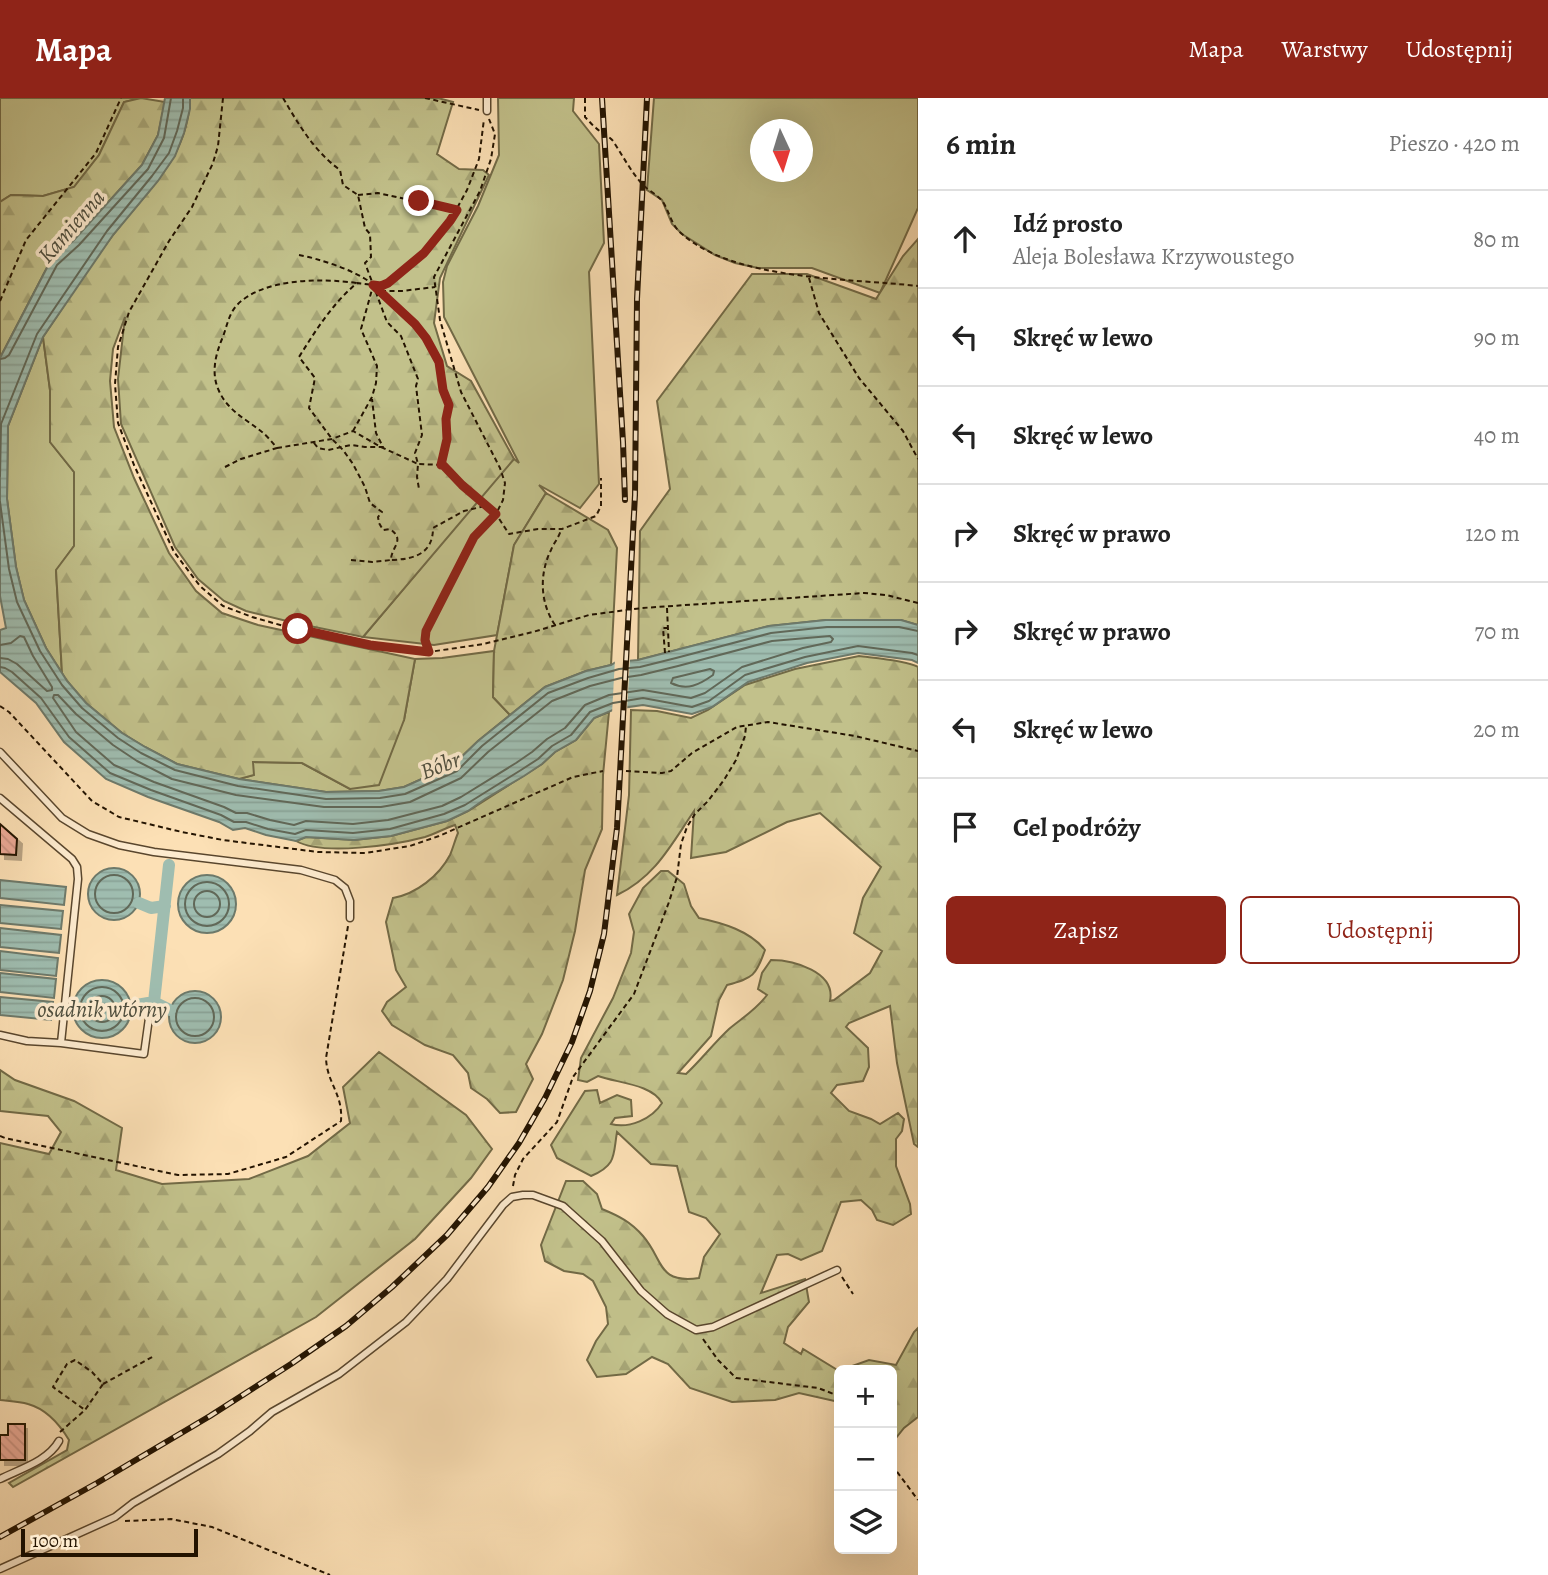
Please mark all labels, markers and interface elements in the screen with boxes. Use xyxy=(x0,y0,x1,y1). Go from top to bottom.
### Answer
text: Mapa xyxy=(35,27,112,72)
text: Mapa xyxy=(1188,33,1244,65)
text: Warstwy xyxy=(1282,33,1368,65)
text: Udostępnij xyxy=(1406,33,1513,65)
north arrow xyxy=(750,119,813,182)
text: 6 min xyxy=(946,124,1016,164)
text: Pieszo · 420 m xyxy=(1389,128,1520,159)
water label: Kamienna xyxy=(31,183,112,270)
route end xyxy=(403,185,434,216)
text: Idź prosto xyxy=(1013,206,1123,241)
icon: ahead xyxy=(946,220,984,258)
text: 80 m xyxy=(1473,224,1520,255)
text: Aleja Bolesława Krzywoustego xyxy=(1013,241,1294,272)
icon: left xyxy=(946,318,984,356)
text: Skręć w lewo xyxy=(1013,320,1153,355)
text: 90 m xyxy=(1474,322,1520,353)
icon: left xyxy=(946,416,984,454)
text: Skręć w lewo xyxy=(1013,418,1153,453)
text: 40 m xyxy=(1474,420,1520,451)
icon: right xyxy=(946,514,984,552)
text: Skręć w prawo xyxy=(1013,516,1171,551)
text: 120 m xyxy=(1465,518,1520,549)
icon: right xyxy=(946,612,984,650)
route start xyxy=(282,613,313,644)
text: Skręć w prawo xyxy=(1013,614,1171,649)
text: 70 m xyxy=(1474,616,1520,647)
icon: left xyxy=(946,710,984,748)
text: Skręć w lewo xyxy=(1013,712,1153,747)
text: 20 m xyxy=(1473,714,1520,745)
water label: Bóbr xyxy=(416,743,466,787)
icon: arrive xyxy=(946,808,984,846)
text: Cel podróży xyxy=(1013,810,1141,845)
button: Zapisz xyxy=(946,896,1226,964)
button: Udostępnij xyxy=(1240,896,1520,964)
water label: osadnik wtórny xyxy=(37,994,167,1025)
map controls xyxy=(834,1365,897,1554)
button: + xyxy=(834,1365,897,1428)
button: − xyxy=(834,1428,897,1491)
button: layers xyxy=(834,1491,897,1554)
scale bar xyxy=(21,1526,198,1558)
text: 100 m xyxy=(32,1528,78,1554)

